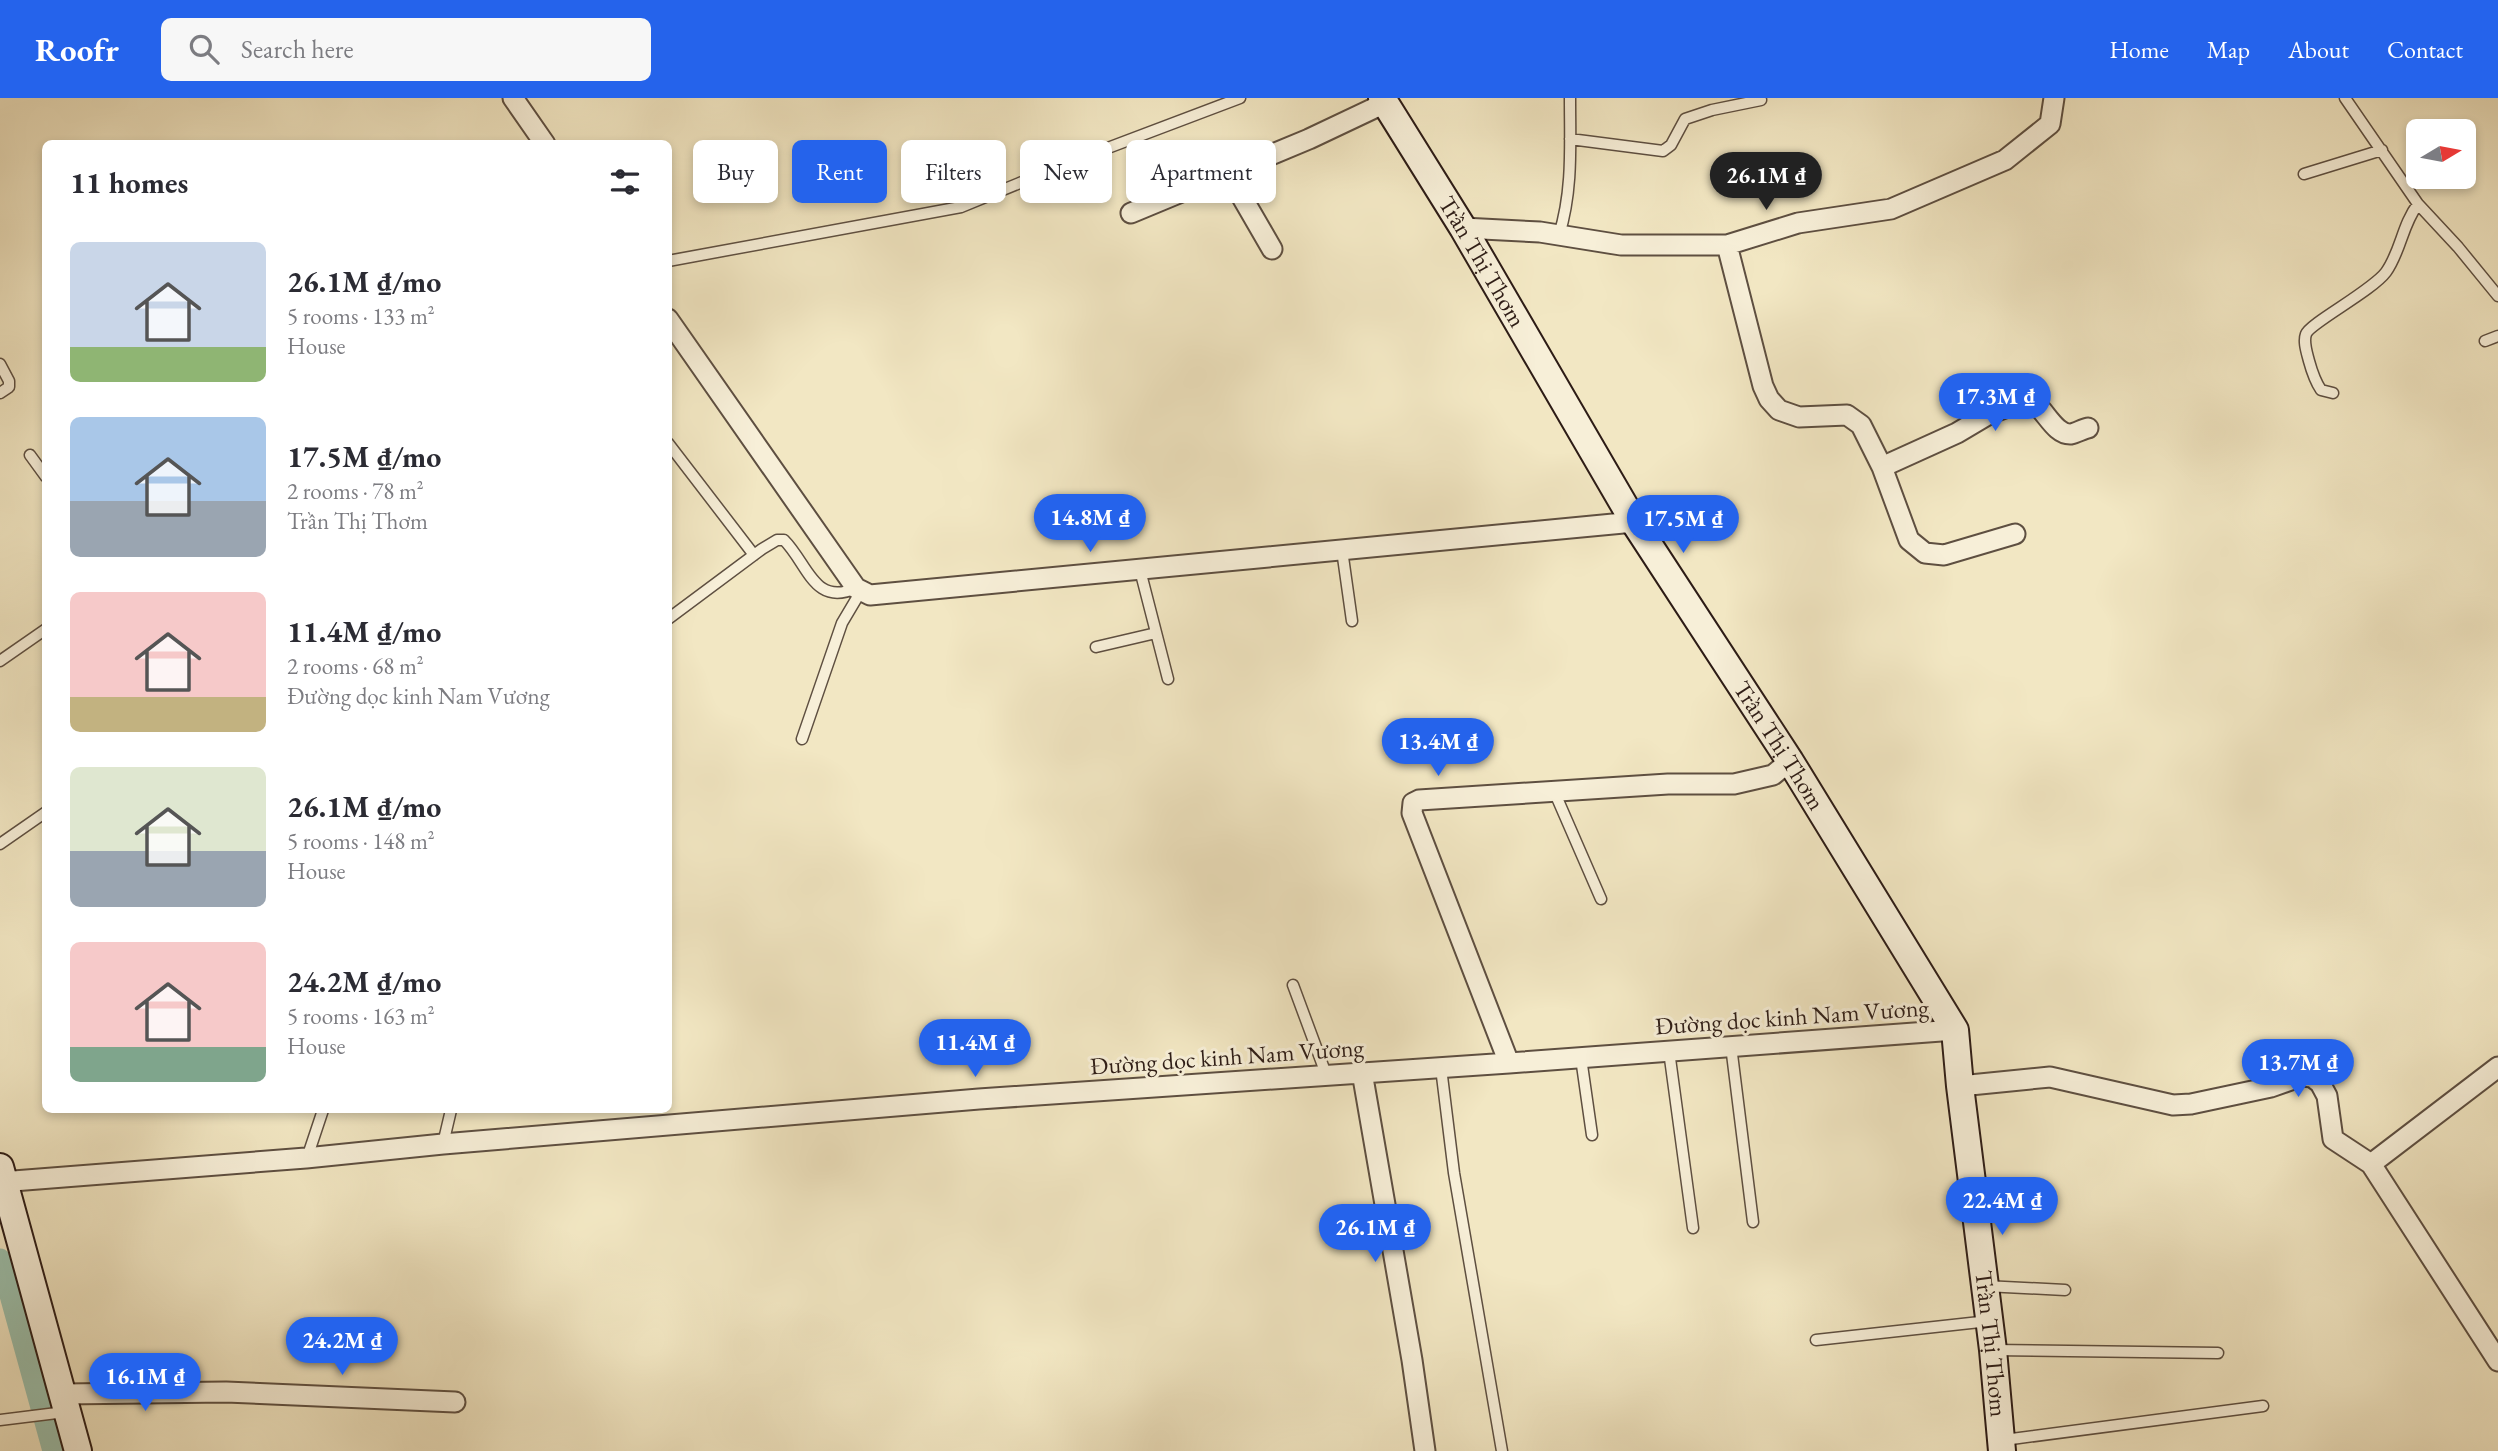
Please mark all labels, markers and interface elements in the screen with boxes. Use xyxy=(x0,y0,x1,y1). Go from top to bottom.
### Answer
search box xyxy=(161,18,651,81)
text: Roofr xyxy=(35,28,119,71)
icon: search xyxy=(185,30,223,68)
text: Search here xyxy=(241,32,354,66)
text: Home xyxy=(2109,34,2169,65)
text: Map xyxy=(2207,34,2250,65)
text: About xyxy=(2288,34,2349,65)
text: Contact xyxy=(2387,34,2463,65)
north arrow xyxy=(2406,119,2476,189)
map controls xyxy=(2406,119,2476,189)
chip: Buy xyxy=(693,140,778,203)
chip: Rent xyxy=(792,140,887,203)
chip: Filters xyxy=(901,140,1006,203)
chip: New xyxy=(1020,140,1112,203)
chip: Apartment xyxy=(1126,140,1276,203)
pin: 26.1M ₫ xyxy=(1701,152,1831,212)
text: 26.1M ₫ xyxy=(1726,160,1806,190)
text: 11 homes xyxy=(70,163,188,202)
icon: filters xyxy=(606,163,644,201)
street label: Trần Thị Thơm xyxy=(1432,190,1534,333)
text: 26.1M ₫/mo xyxy=(287,262,441,301)
icon: home xyxy=(126,270,210,354)
text: 5 rooms · 133 m² xyxy=(287,301,435,331)
text: House xyxy=(287,331,346,361)
pin: 17.3M ₫ xyxy=(1930,374,2060,433)
text: 17.3M ₫ xyxy=(1955,381,2035,411)
text: 17.5M ₫/mo xyxy=(287,437,441,476)
icon: home xyxy=(126,445,210,529)
text: 2 rooms · 78 m² xyxy=(287,476,424,506)
pin: 14.8M ₫ xyxy=(1025,494,1155,554)
pin: 17.5M ₫ xyxy=(1618,496,1748,555)
text: 14.8M ₫ xyxy=(1050,502,1130,532)
text: 17.5M ₫ xyxy=(1643,503,1723,533)
text: Trần Thị Thơm xyxy=(287,506,428,536)
text: 11.4M ₫/mo xyxy=(287,612,441,651)
icon: home xyxy=(126,620,210,704)
text: 2 rooms · 68 m² xyxy=(287,651,424,681)
street label: Trần Thị Thơm xyxy=(1727,675,1833,816)
text: Đường dọc kinh Nam Vương xyxy=(287,681,550,711)
pin: 13.4M ₫ xyxy=(1373,718,1503,778)
text: 13.4M ₫ xyxy=(1398,726,1478,756)
text: 26.1M ₫/mo xyxy=(287,787,441,826)
icon: home xyxy=(126,795,210,879)
text: 5 rooms · 148 m² xyxy=(287,826,435,856)
text: House xyxy=(287,856,346,886)
text: 24.2M ₫/mo xyxy=(287,962,441,1001)
icon: home xyxy=(126,970,210,1054)
street label: Đường dọc kinh Nam Vương xyxy=(1654,991,1930,1042)
text: 5 rooms · 163 m² xyxy=(287,1001,435,1031)
pin: 11.4M ₫ xyxy=(910,1020,1040,1079)
text: 11.4M ₫ xyxy=(935,1027,1015,1057)
text: House xyxy=(287,1031,346,1061)
street label: Đường dọc kinh Nam Vương xyxy=(1089,1031,1365,1082)
pin: 13.7M ₫ xyxy=(2233,1040,2363,1099)
text: 13.7M ₫ xyxy=(2258,1047,2338,1077)
pin: 22.4M ₫ xyxy=(1937,1178,2067,1237)
text: 22.4M ₫ xyxy=(1962,1185,2042,1215)
pin: 26.1M ₫ xyxy=(1310,1204,1440,1264)
text: 26.1M ₫ xyxy=(1335,1212,1415,1242)
street label: Trần Thị Thơm xyxy=(1968,1268,2015,1418)
pin: 24.2M ₫ xyxy=(277,1318,407,1377)
text: 24.2M ₫ xyxy=(302,1325,382,1355)
pin: 16.1M ₫ xyxy=(80,1354,210,1413)
text: 16.1M ₫ xyxy=(105,1361,185,1391)

